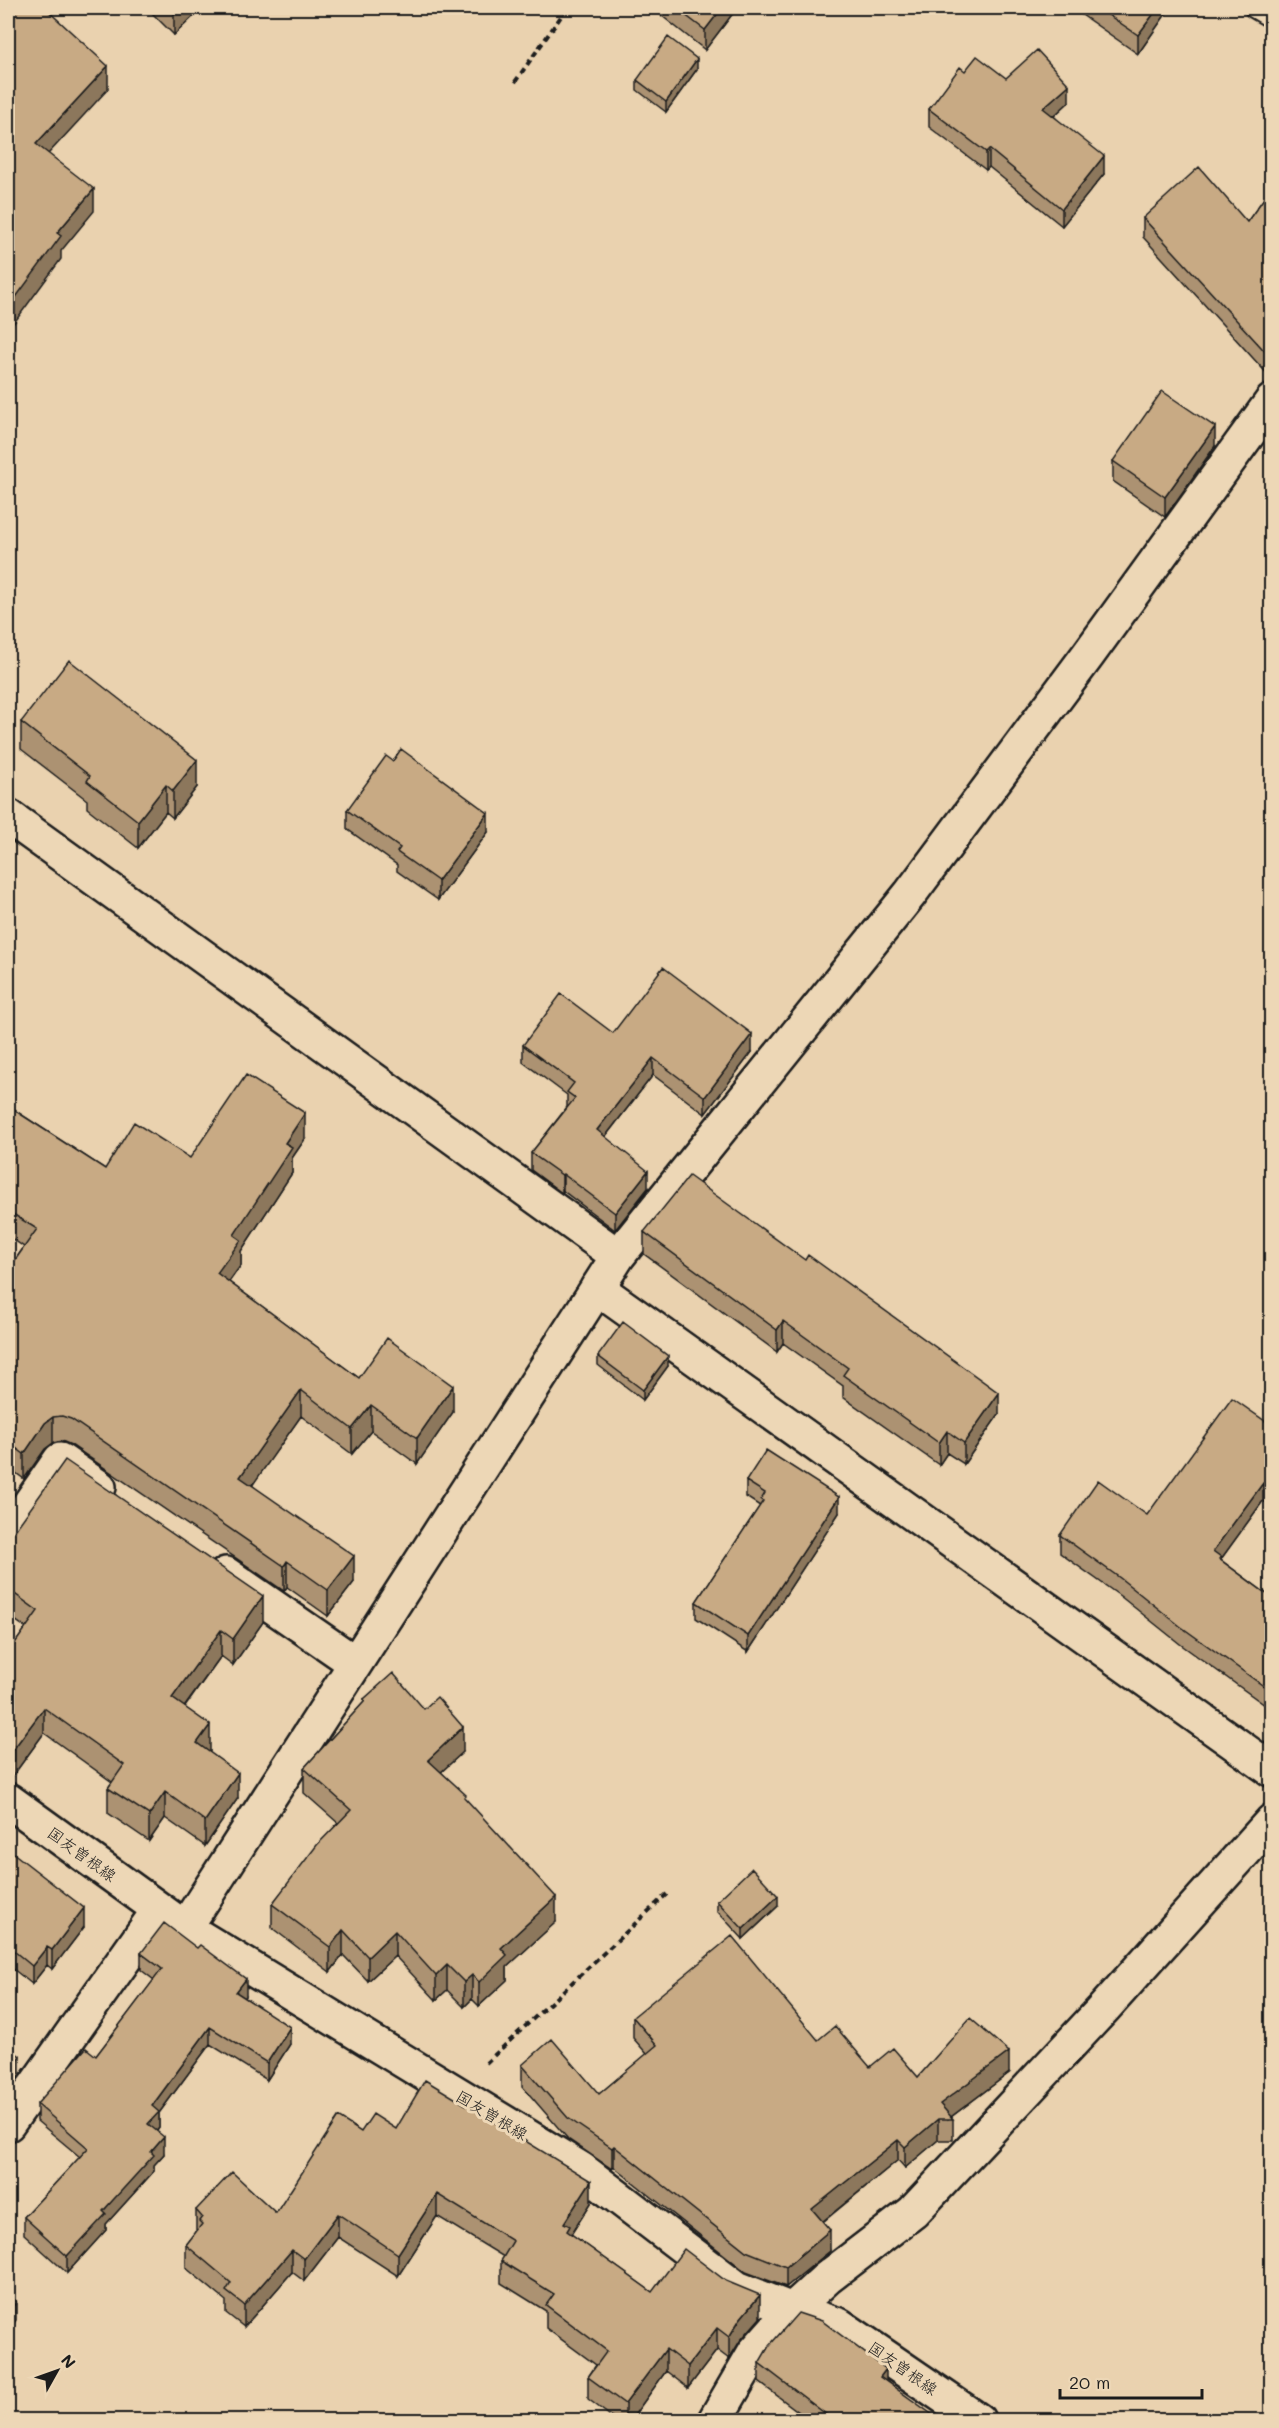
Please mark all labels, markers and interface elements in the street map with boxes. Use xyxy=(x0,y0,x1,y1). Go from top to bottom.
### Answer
street label: 国友曽根線 xyxy=(44,1822,121,1886)
street label: 国友曽根線 xyxy=(453,2085,532,2144)
street label: 国友曽根線 xyxy=(864,2336,942,2399)
north arrow xyxy=(27,2341,87,2401)
text: N xyxy=(57,2350,81,2372)
scale bar xyxy=(1060,2362,1202,2400)
text: 20 m xyxy=(1069,2370,1110,2394)

